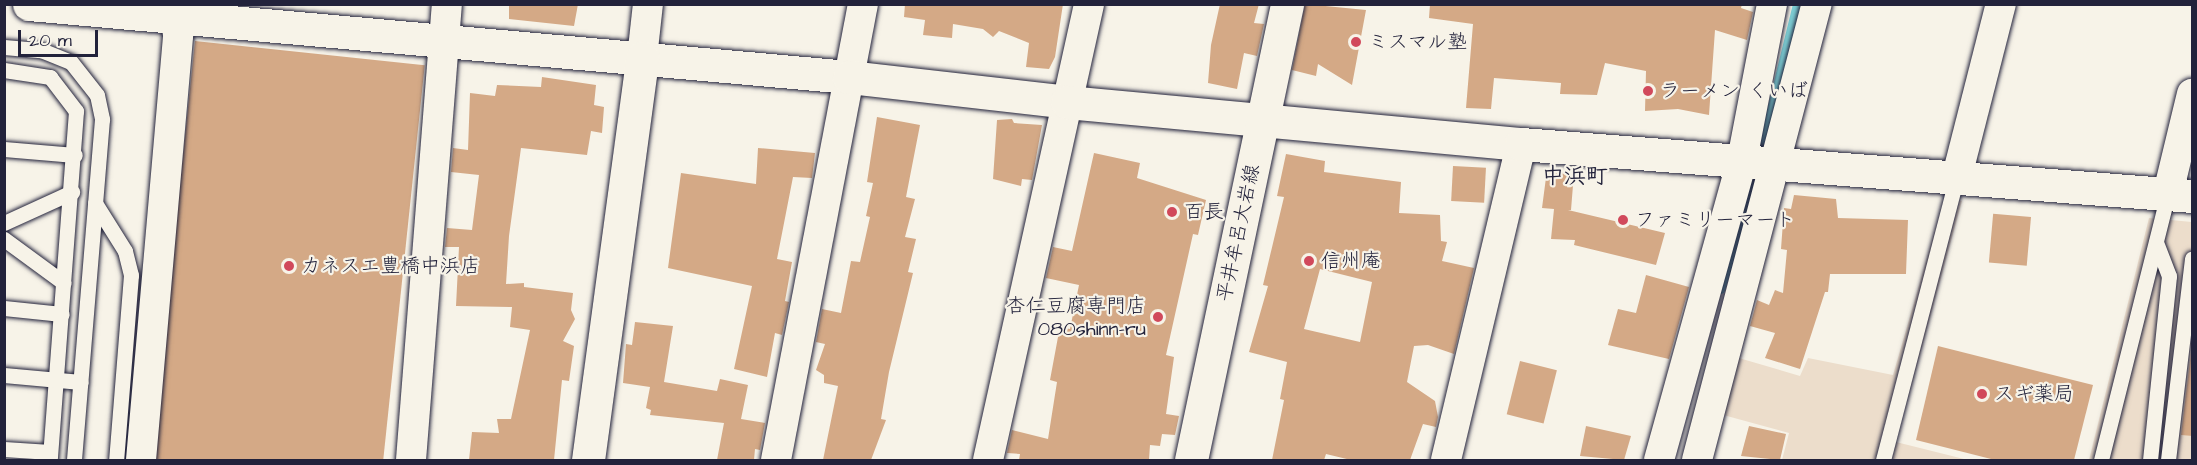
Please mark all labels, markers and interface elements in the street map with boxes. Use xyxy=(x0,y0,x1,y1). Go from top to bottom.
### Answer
scale bar xyxy=(21,18,100,56)
text: 20 m xyxy=(29,28,72,53)
place label: ミスマル塾 xyxy=(1368,30,1468,54)
marker: ミスマル塾 xyxy=(1349,35,1363,49)
place label: ラーメン くいば xyxy=(1660,79,1808,103)
marker: ラーメン くいば xyxy=(1641,84,1655,98)
street label: 平井牟呂大岩線 xyxy=(1213,162,1265,304)
district label: 中浜町 xyxy=(1542,164,1608,190)
place label: 百長 xyxy=(1184,200,1224,224)
marker: 百長 xyxy=(1165,205,1179,219)
place label: ファミリーマート xyxy=(1635,208,1795,232)
marker: ファミリーマート xyxy=(1616,213,1630,227)
place label: 信州庵 xyxy=(1321,249,1381,273)
place label: カネスエ豊橋中浜店 xyxy=(301,254,481,278)
marker: 信州庵 xyxy=(1302,254,1316,268)
marker: カネスエ豊橋中浜店 xyxy=(282,259,296,273)
place label: 杏仁豆腐専門店 080shinn-ru xyxy=(1006,294,1146,341)
marker: 杏仁豆腐専門店 080shinn-ru xyxy=(1151,310,1165,324)
place label: スギ薬局 xyxy=(1994,382,2074,406)
marker: スギ薬局 xyxy=(1975,387,1989,401)

